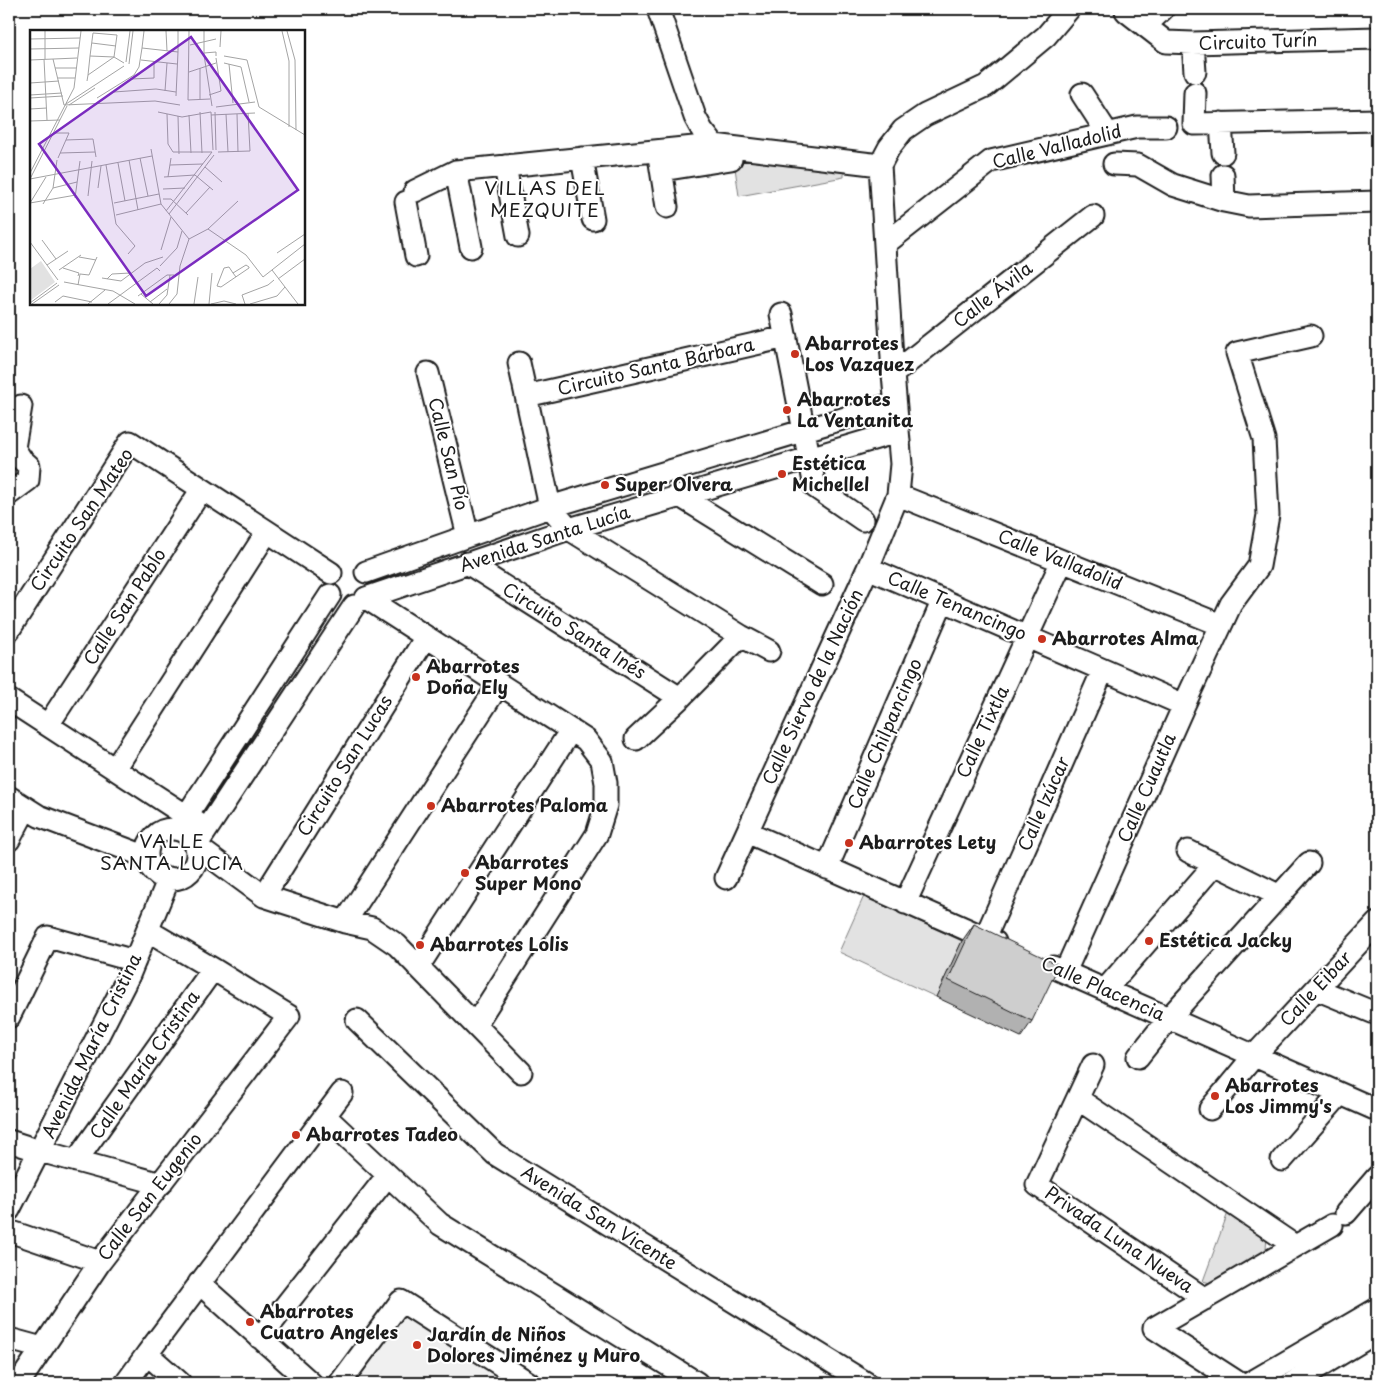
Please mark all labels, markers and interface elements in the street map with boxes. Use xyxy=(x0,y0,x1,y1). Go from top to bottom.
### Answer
street label: Circuito Turín xyxy=(1198,25,1318,56)
inset map xyxy=(30,30,305,305)
street label: Calle Valladolid xyxy=(989,116,1124,175)
district label: VILLAS DEL MEZQUITE xyxy=(484,173,606,223)
street label: Calle Ávila xyxy=(947,254,1038,334)
place label: Abarrotes Los Vazquez xyxy=(805,329,914,377)
street label: Circuito Santa Bárbara xyxy=(555,330,757,401)
marker: Abarrotes Los Vazquez xyxy=(789,348,801,360)
place label: Abarrotes La Ventanita xyxy=(797,385,913,433)
street label: Calle San Pío xyxy=(422,394,476,513)
marker: Abarrotes La Ventanita xyxy=(781,404,793,416)
street label: Circuito San Mateo xyxy=(23,442,139,596)
place label: Estética Michellel xyxy=(792,449,869,497)
marker: Estética Michellel xyxy=(776,468,788,480)
place label: Super Olvera xyxy=(615,470,733,497)
marker: Super Olvera xyxy=(599,479,611,491)
street label: Avenida Santa Lucía xyxy=(456,497,634,578)
street label: Calle Valladolid xyxy=(994,521,1127,596)
street label: Calle San Pablo xyxy=(76,542,172,670)
street label: Calle Tenancingo xyxy=(884,563,1031,646)
street label: Circuito Santa Inés xyxy=(498,575,652,685)
street label: Calle Siervo de la Nación xyxy=(754,584,869,789)
place label: Abarrotes Alma xyxy=(1052,624,1198,651)
marker: Abarrotes Alma xyxy=(1036,633,1048,645)
place label: Abarrotes Doña Ely xyxy=(426,652,520,700)
street label: Calle Chilpancingo xyxy=(840,654,928,813)
marker: Abarrotes Doña Ely xyxy=(410,671,422,683)
street label: Calle Tixtla xyxy=(948,680,1015,782)
street label: Circuito San Lucas xyxy=(289,689,398,841)
street label: Calle Cuautla xyxy=(1109,728,1182,846)
street label: Calle Izúcar xyxy=(1010,751,1076,855)
place label: Abarrotes Paloma xyxy=(441,791,608,818)
marker: Abarrotes Paloma xyxy=(425,800,437,812)
district label: VALLE SANTA LUCIA xyxy=(100,826,244,876)
place label: Abarrotes Lety xyxy=(859,828,996,855)
marker: Abarrotes Lety xyxy=(843,837,855,849)
place label: Abarrotes Super Mono xyxy=(475,848,581,896)
marker: Abarrotes Super Mono xyxy=(459,867,471,879)
place label: Estética Jacky xyxy=(1159,926,1292,953)
place label: Abarrotes Lolis xyxy=(430,930,569,957)
marker: Estética Jacky xyxy=(1143,935,1155,947)
marker: Abarrotes Lolis xyxy=(414,939,426,951)
street label: Calle Eibar xyxy=(1273,943,1358,1032)
street label: Avenida María Cristina xyxy=(34,947,148,1143)
street label: Calle Placencia xyxy=(1037,948,1170,1027)
street label: Calle María Cristina xyxy=(82,984,206,1144)
place label: Abarrotes Los Jimmy's xyxy=(1225,1071,1332,1119)
marker: Abarrotes Los Jimmy's xyxy=(1209,1090,1221,1102)
place label: Abarrotes Tadeo xyxy=(306,1120,458,1147)
street label: Calle San Eugenio xyxy=(90,1126,208,1266)
marker: Abarrotes Tadeo xyxy=(290,1129,302,1141)
street label: Avenida San Vicente xyxy=(517,1158,683,1276)
street label: Privada Luna Nueva xyxy=(1040,1179,1200,1299)
place label: Abarrotes Cuatro Angeles xyxy=(260,1297,398,1345)
marker: Abarrotes Cuatro Angeles xyxy=(244,1316,256,1328)
place label: Jardín de Niños Dolores Jiménez y Muro xyxy=(427,1320,641,1368)
marker: Jardín de Niños Dolores Jiménez y Muro xyxy=(411,1339,423,1351)

